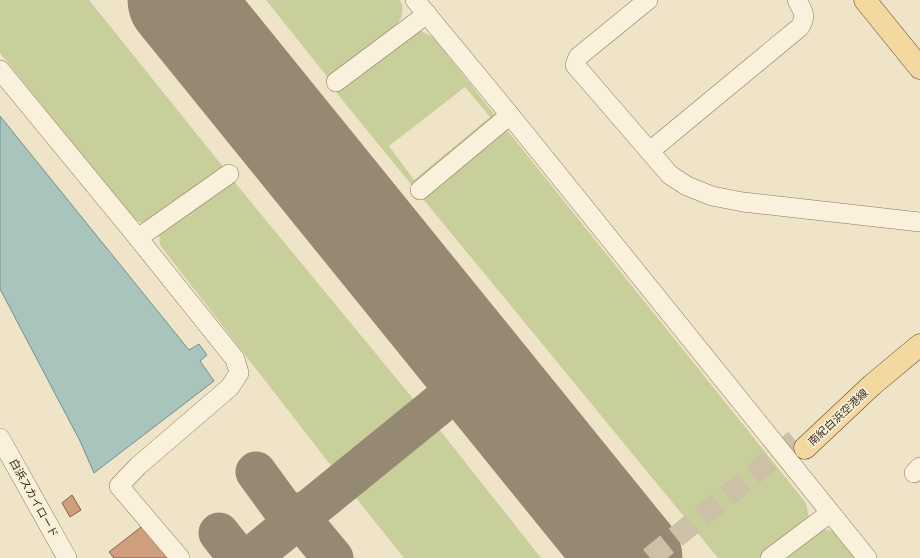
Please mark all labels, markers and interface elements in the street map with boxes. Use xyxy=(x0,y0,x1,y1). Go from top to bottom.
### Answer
street label: 南紀白浜空港線 xyxy=(806,386,870,448)
street label: 白浜スカイロード xyxy=(7,457,61,539)

